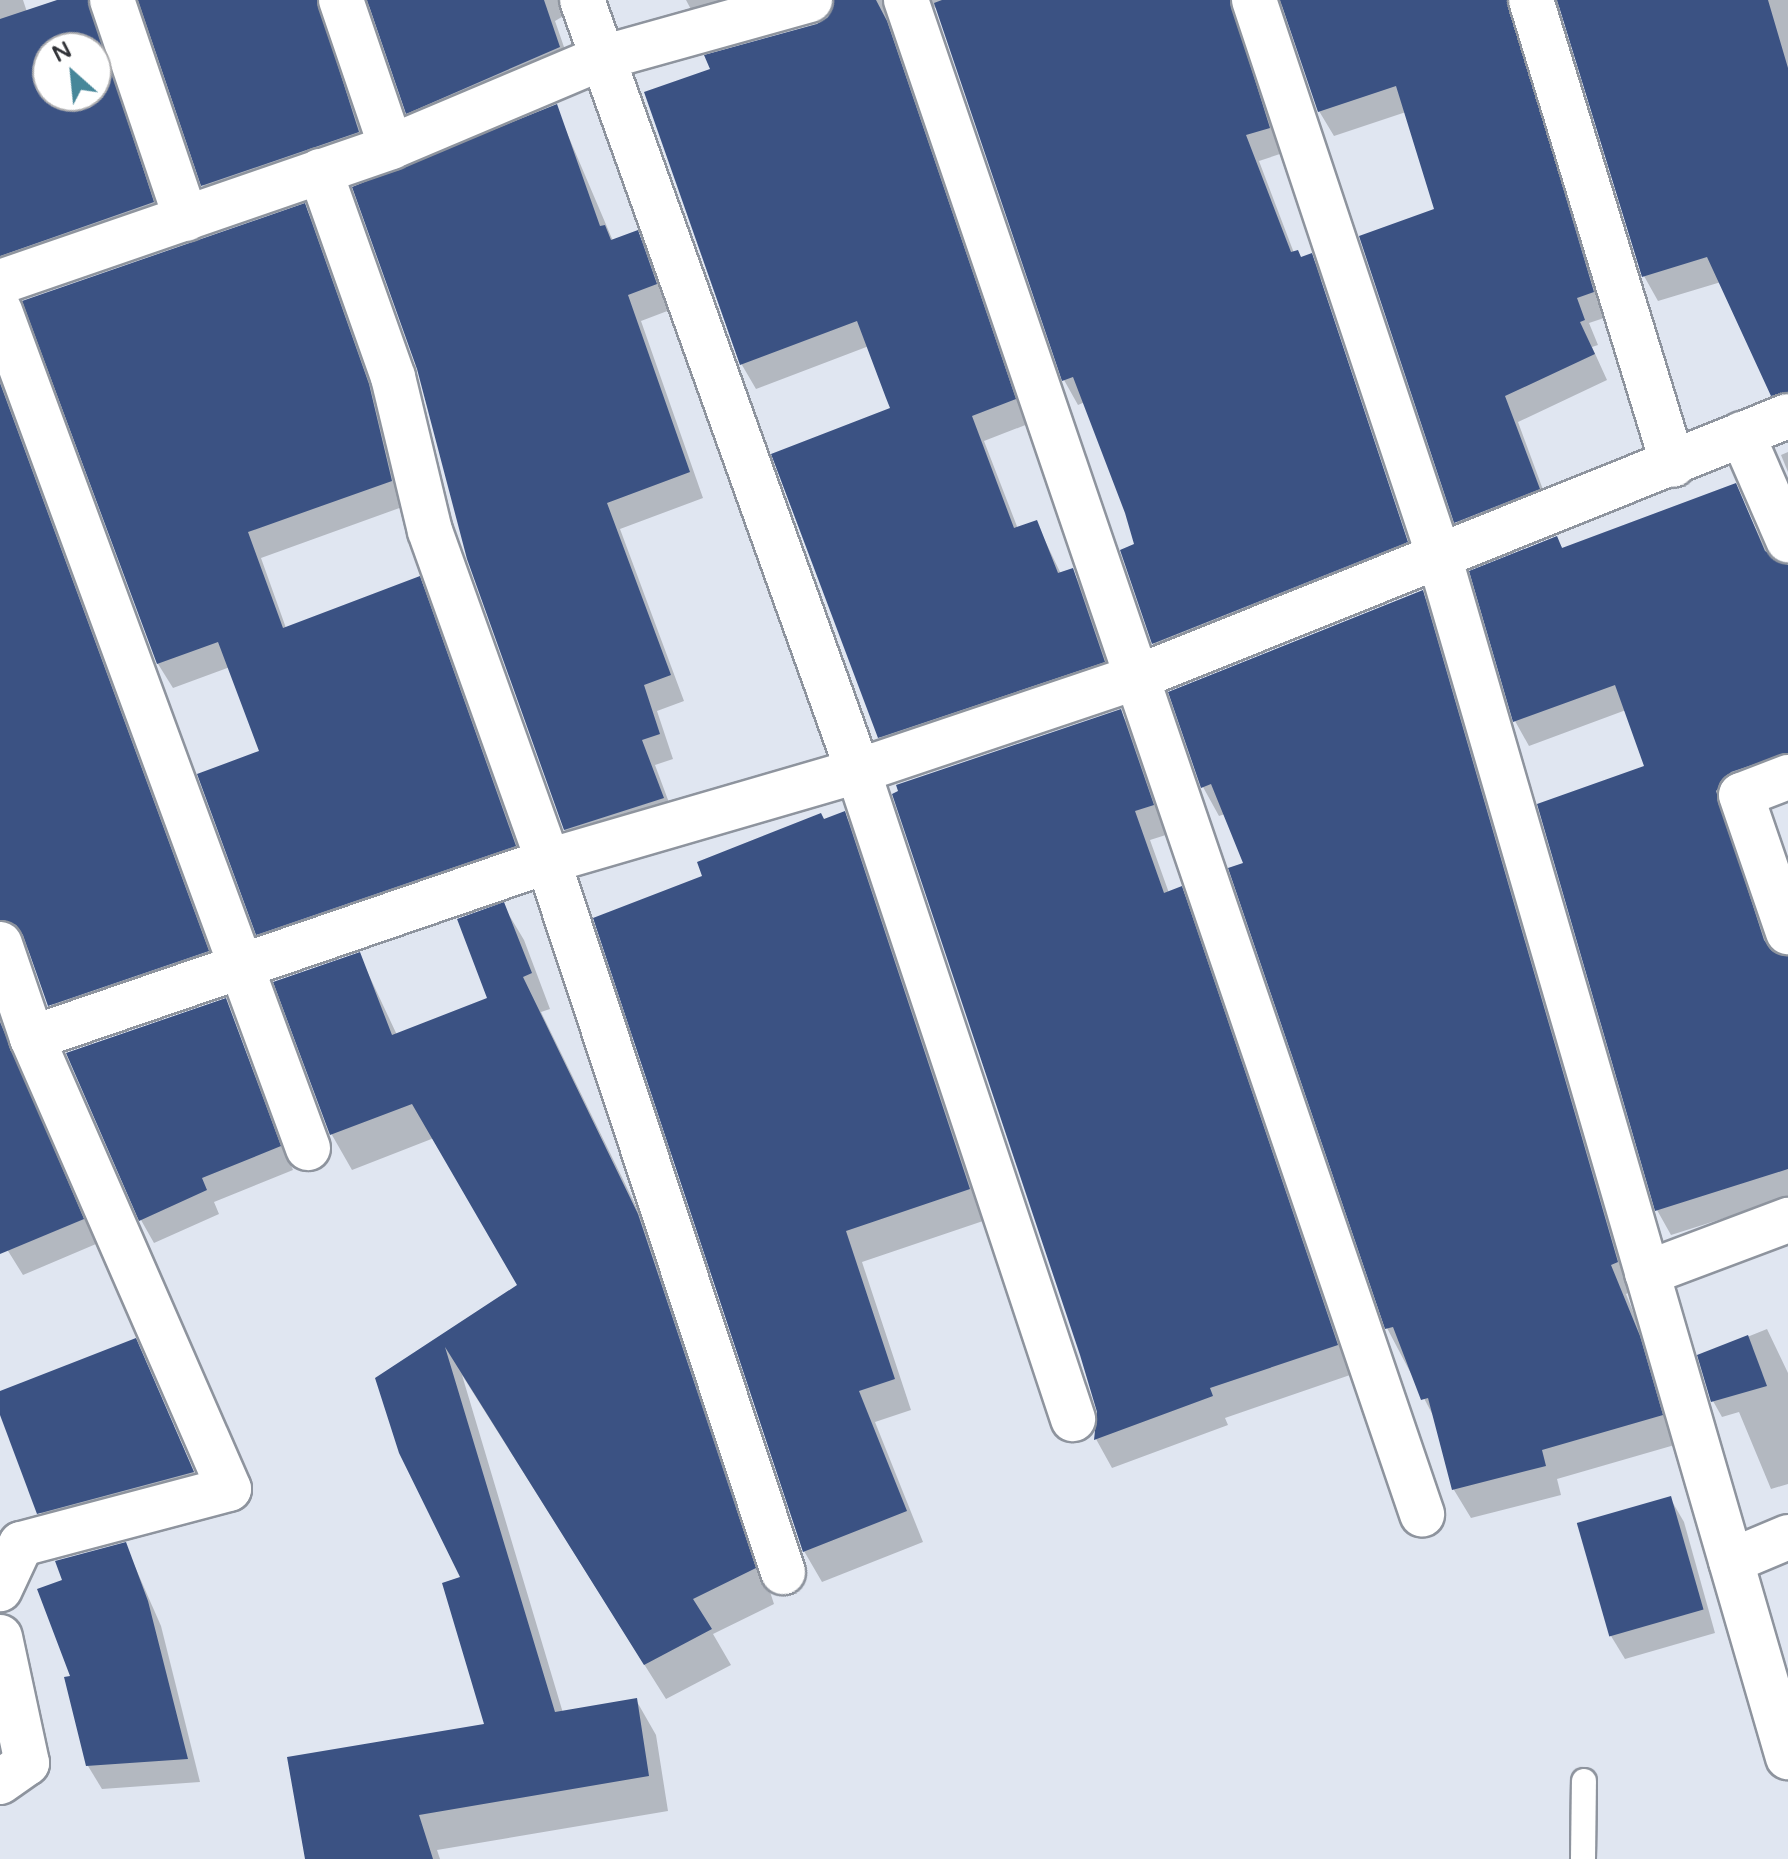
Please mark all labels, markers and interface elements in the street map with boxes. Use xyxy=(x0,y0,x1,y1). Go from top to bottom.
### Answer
north arrow xyxy=(32,32,112,112)
text: N xyxy=(48,37,76,68)

